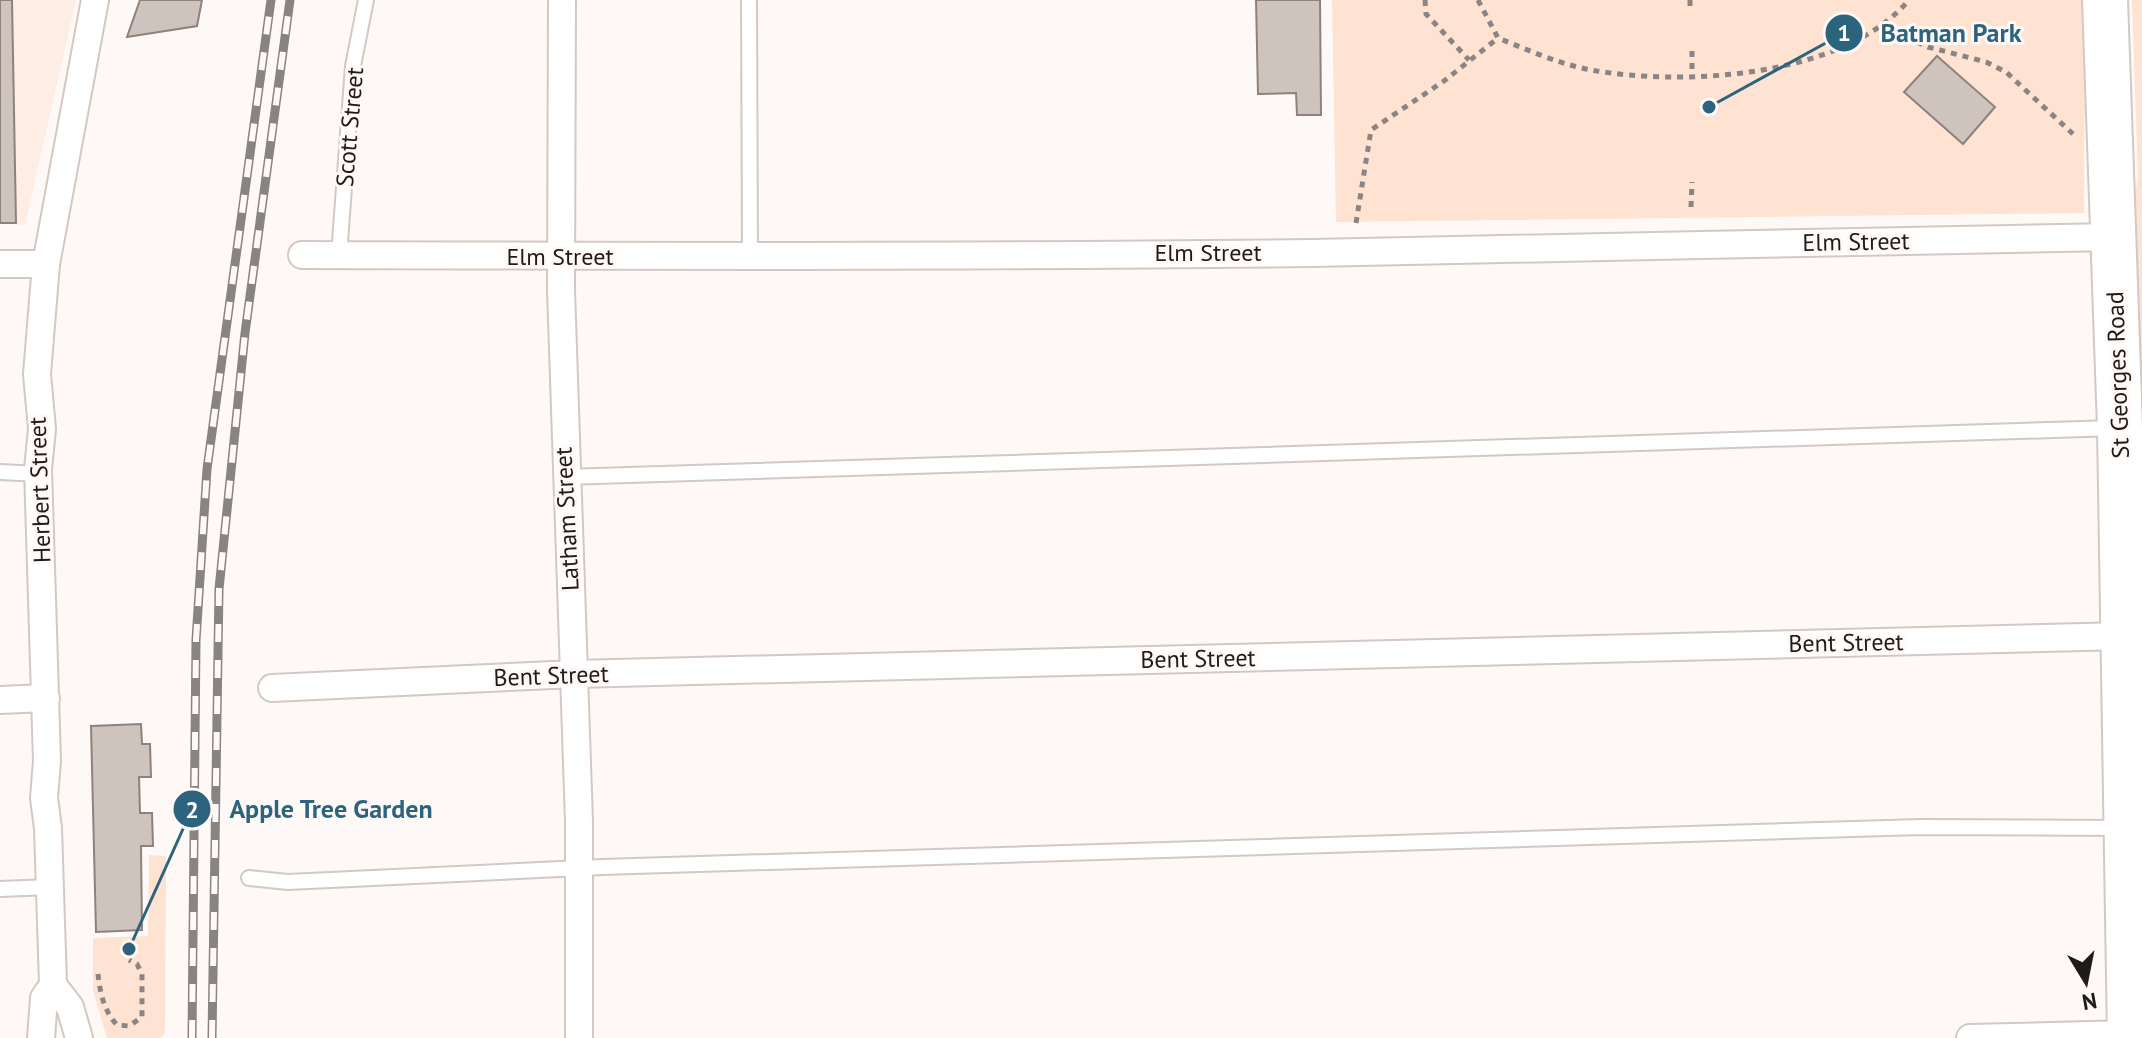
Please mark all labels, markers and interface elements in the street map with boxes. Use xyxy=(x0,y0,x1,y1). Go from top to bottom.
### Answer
callout: Batman Park xyxy=(1824,8,2037,58)
text: Batman Park xyxy=(1881,16,2022,49)
text: 1 xyxy=(1837,17,1851,48)
street label: Scott Street xyxy=(329,66,370,188)
street label: Elm Street xyxy=(1802,225,1910,258)
street label: Elm Street xyxy=(1154,237,1262,268)
street label: Elm Street xyxy=(506,241,614,272)
street label: St Georges Road xyxy=(2099,291,2136,459)
street label: Herbert Street xyxy=(21,416,58,564)
street label: Latham Street xyxy=(547,446,586,592)
street label: Bent Street xyxy=(1788,626,1904,659)
street label: Bent Street xyxy=(1140,642,1256,675)
street label: Bent Street xyxy=(493,658,609,693)
callout: Apple Tree Garden xyxy=(172,784,449,834)
text: Apple Tree Garden xyxy=(229,792,433,825)
text: 2 xyxy=(185,794,199,825)
north arrow xyxy=(2046,942,2126,1022)
text: N xyxy=(2080,987,2099,1017)

